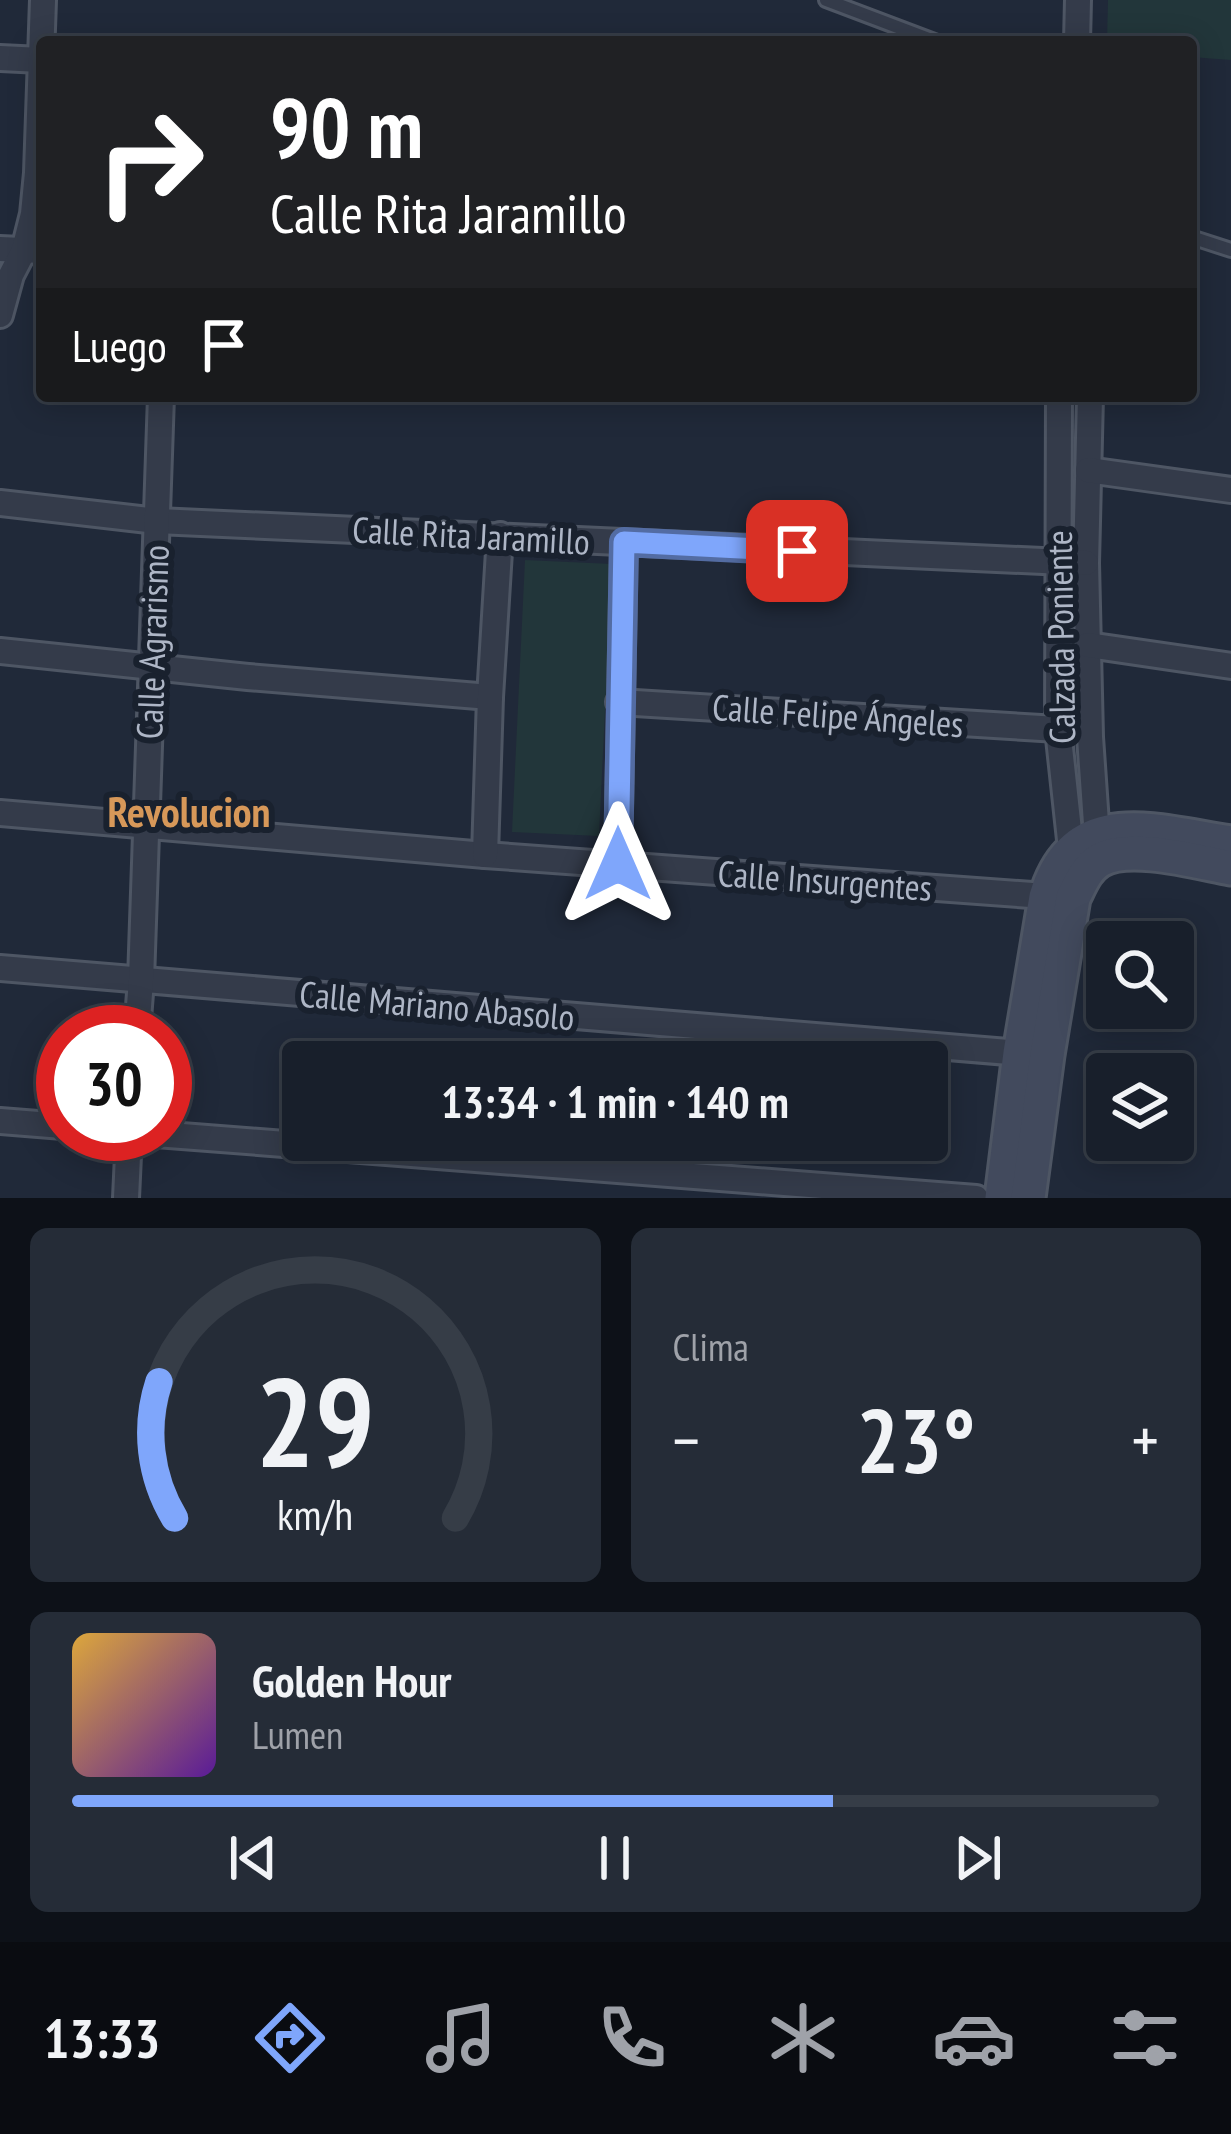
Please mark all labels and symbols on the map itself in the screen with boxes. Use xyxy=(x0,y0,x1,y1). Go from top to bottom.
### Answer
pin xyxy=(746,500,848,602)
street label: Calle Rita Jaramillo xyxy=(351,505,591,565)
street label: Calzada Poniente xyxy=(1035,530,1085,744)
street label: Calle Agrarismo xyxy=(125,544,179,740)
street label: Calle Felipe Ángeles xyxy=(711,683,965,747)
district label: Revolucion xyxy=(108,784,270,839)
position arrow xyxy=(555,801,681,927)
street label: Calle Insurgentes xyxy=(716,849,934,911)
street label: Calle Mariano Abasolo xyxy=(298,970,576,1040)
speed limit sign: 30 xyxy=(36,1005,192,1161)

